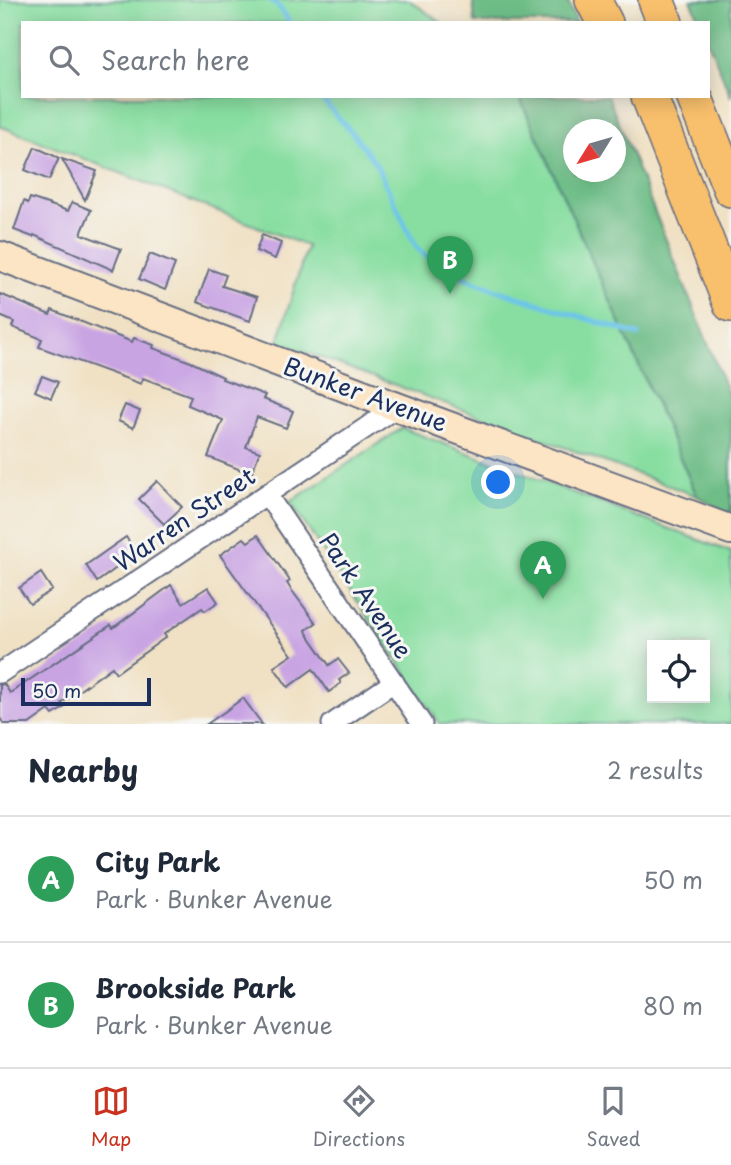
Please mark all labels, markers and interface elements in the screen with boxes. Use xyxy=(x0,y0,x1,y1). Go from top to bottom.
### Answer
search box xyxy=(21,21,710,98)
text: Search here xyxy=(101,40,250,79)
icon: search xyxy=(45,41,83,79)
north arrow xyxy=(563,119,626,182)
pin: B xyxy=(427,236,473,294)
street label: Bunker Avenue xyxy=(279,347,453,439)
street label: Warren Street xyxy=(106,457,262,579)
your location xyxy=(481,465,515,499)
street label: Park Avenue xyxy=(311,525,422,665)
pin: A xyxy=(520,541,566,599)
map controls xyxy=(647,640,710,703)
button: locate xyxy=(647,640,710,703)
scale bar xyxy=(21,675,150,707)
text: 50 m xyxy=(32,676,81,704)
text: Nearby xyxy=(28,747,138,792)
text: 2 results xyxy=(607,752,703,787)
text: City Park xyxy=(95,842,220,881)
text: A xyxy=(42,862,60,897)
text: 50 m xyxy=(643,862,703,897)
text: Park · Bunker Avenue xyxy=(95,881,333,916)
text: Brookside Park xyxy=(95,968,296,1007)
text: B xyxy=(43,988,59,1023)
text: 80 m xyxy=(643,988,703,1023)
text: Park · Bunker Avenue xyxy=(95,1007,333,1042)
tab: Map xyxy=(91,1082,131,1152)
tab: Directions xyxy=(313,1082,405,1152)
tab: Saved xyxy=(586,1082,640,1152)

